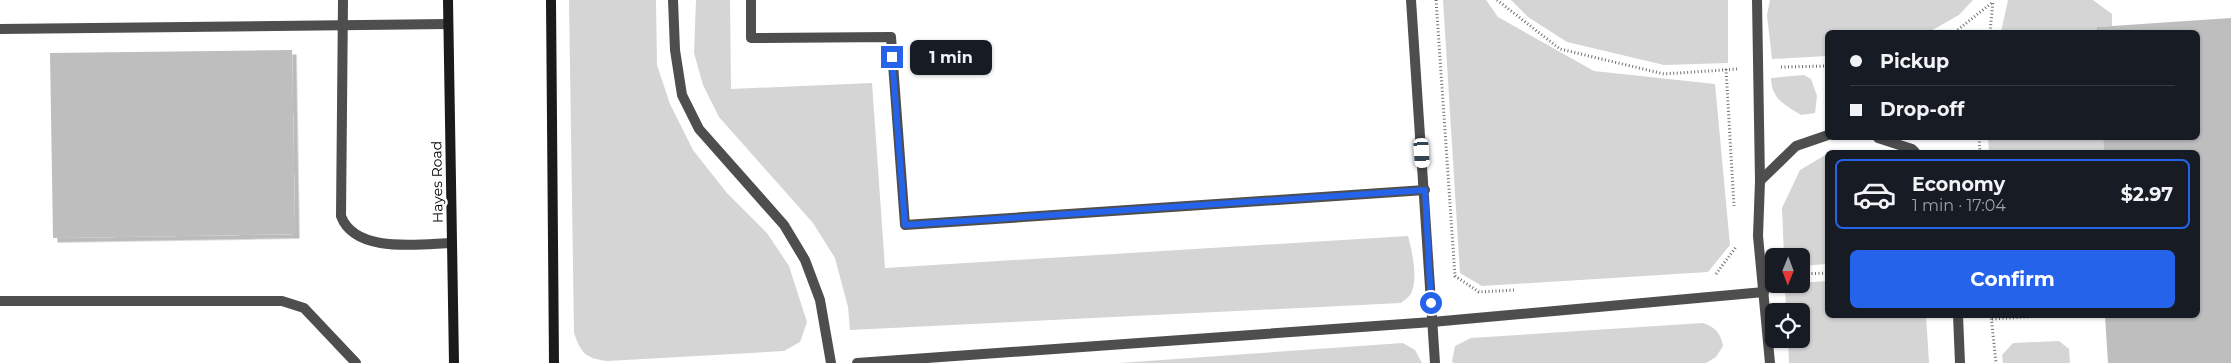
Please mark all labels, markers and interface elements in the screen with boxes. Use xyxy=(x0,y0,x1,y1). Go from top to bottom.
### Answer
callout: 1 min xyxy=(910,40,992,74)
route end xyxy=(881,46,903,68)
text: 1 min xyxy=(929,48,973,67)
text: Pickup xyxy=(1880,50,1949,73)
text: Drop-off xyxy=(1880,98,1964,121)
car xyxy=(1413,138,1430,168)
street label: Hayes Road xyxy=(427,141,447,223)
icon: car xyxy=(1852,172,1897,217)
text: Economy xyxy=(1912,173,2005,196)
text: $2.97 xyxy=(2121,183,2173,206)
text: 1 min · 17:04 xyxy=(1912,196,2006,215)
north arrow xyxy=(1765,248,1810,292)
map controls xyxy=(1765,248,1810,348)
button: Confirm xyxy=(1850,250,2175,308)
route start xyxy=(1420,292,1442,314)
button: locate xyxy=(1765,303,1810,348)

